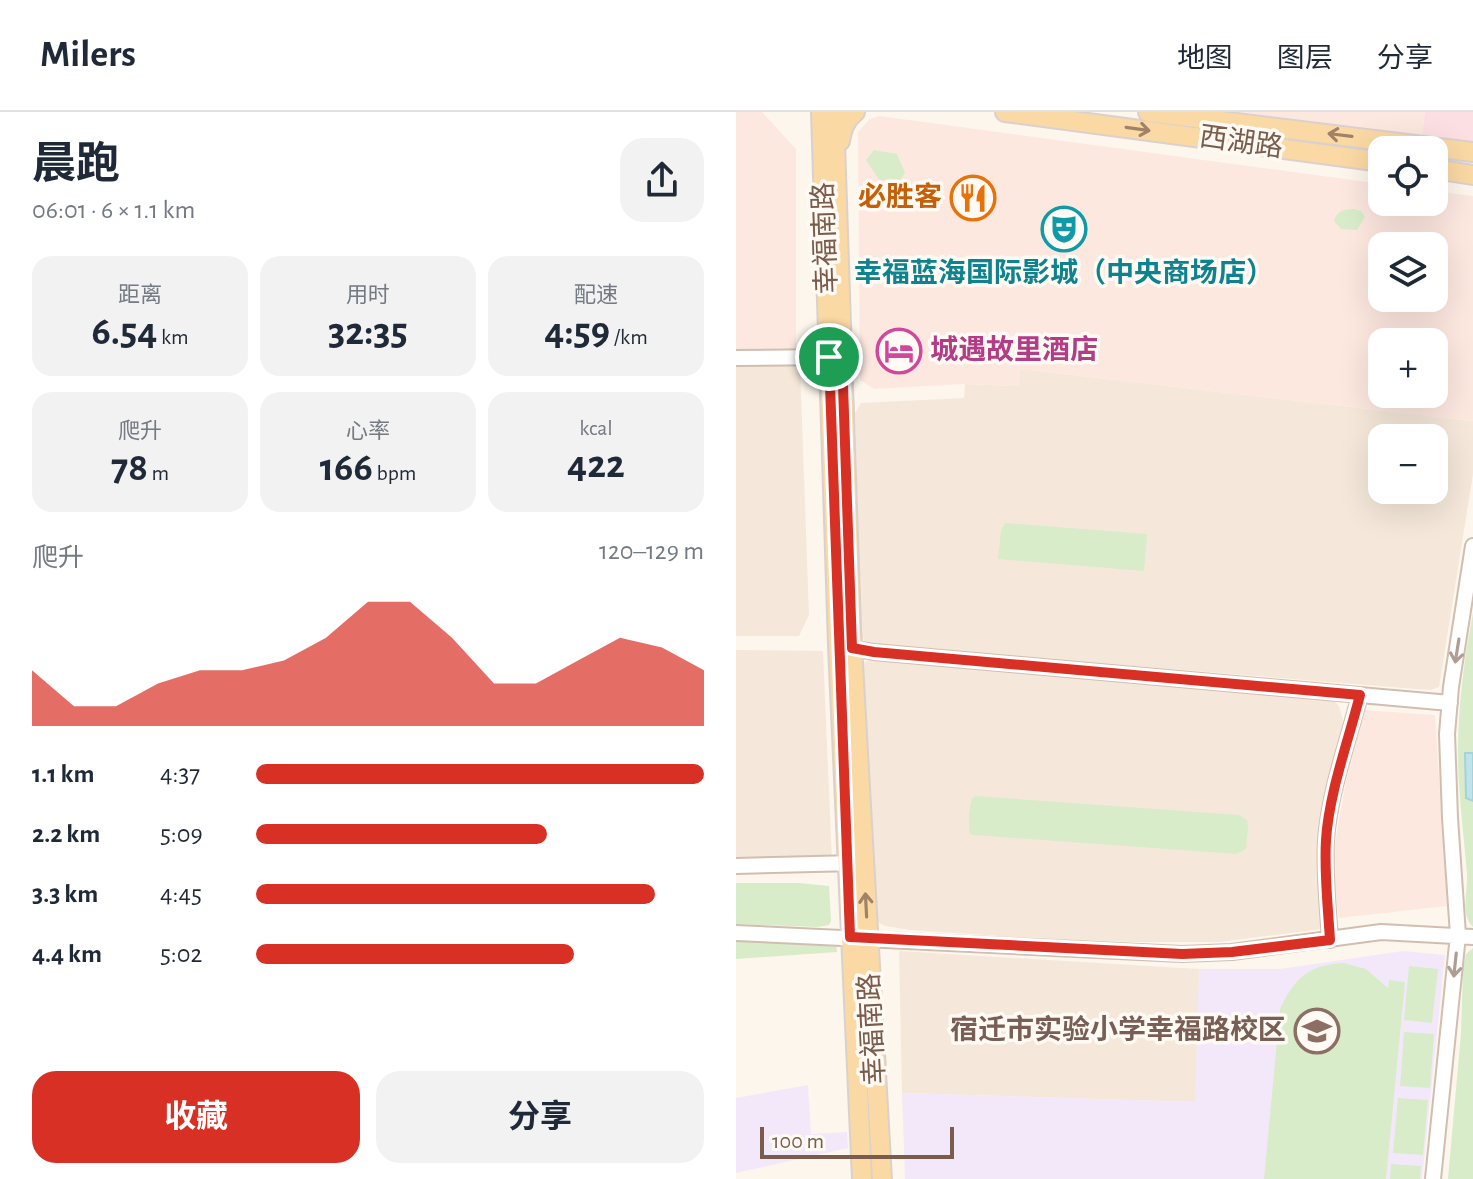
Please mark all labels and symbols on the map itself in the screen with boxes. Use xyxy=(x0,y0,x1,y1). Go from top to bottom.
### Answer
street label: 西湖路 xyxy=(1197,121,1285,163)
one-way arrow xyxy=(1125,122,1150,137)
one-way arrow xyxy=(1328,127,1353,142)
restaurant icon: 必胜客 xyxy=(949,174,997,222)
street label: 幸福南路 xyxy=(808,182,842,295)
place label: 必胜客 xyxy=(858,182,942,212)
theatre icon: 幸福蓝海国际影城（中央商场店） xyxy=(1040,205,1088,253)
place label: 幸福蓝海国际影城（中央商场店） xyxy=(854,257,1274,288)
pin xyxy=(795,323,863,391)
hotel icon: 城遇故里酒店 xyxy=(875,327,923,375)
place label: 城遇故里酒店 xyxy=(930,334,1098,365)
one-way arrow xyxy=(1449,637,1464,663)
one-way arrow xyxy=(859,892,874,919)
one-way arrow xyxy=(1447,951,1462,978)
street label: 幸福南路 xyxy=(854,972,890,1086)
school or university icon: 宿迁市实验小学幸福路校区 xyxy=(1293,1007,1341,1055)
place label: 宿迁市实验小学幸福路校区 xyxy=(950,1014,1286,1045)
scale bar xyxy=(760,1123,954,1159)

